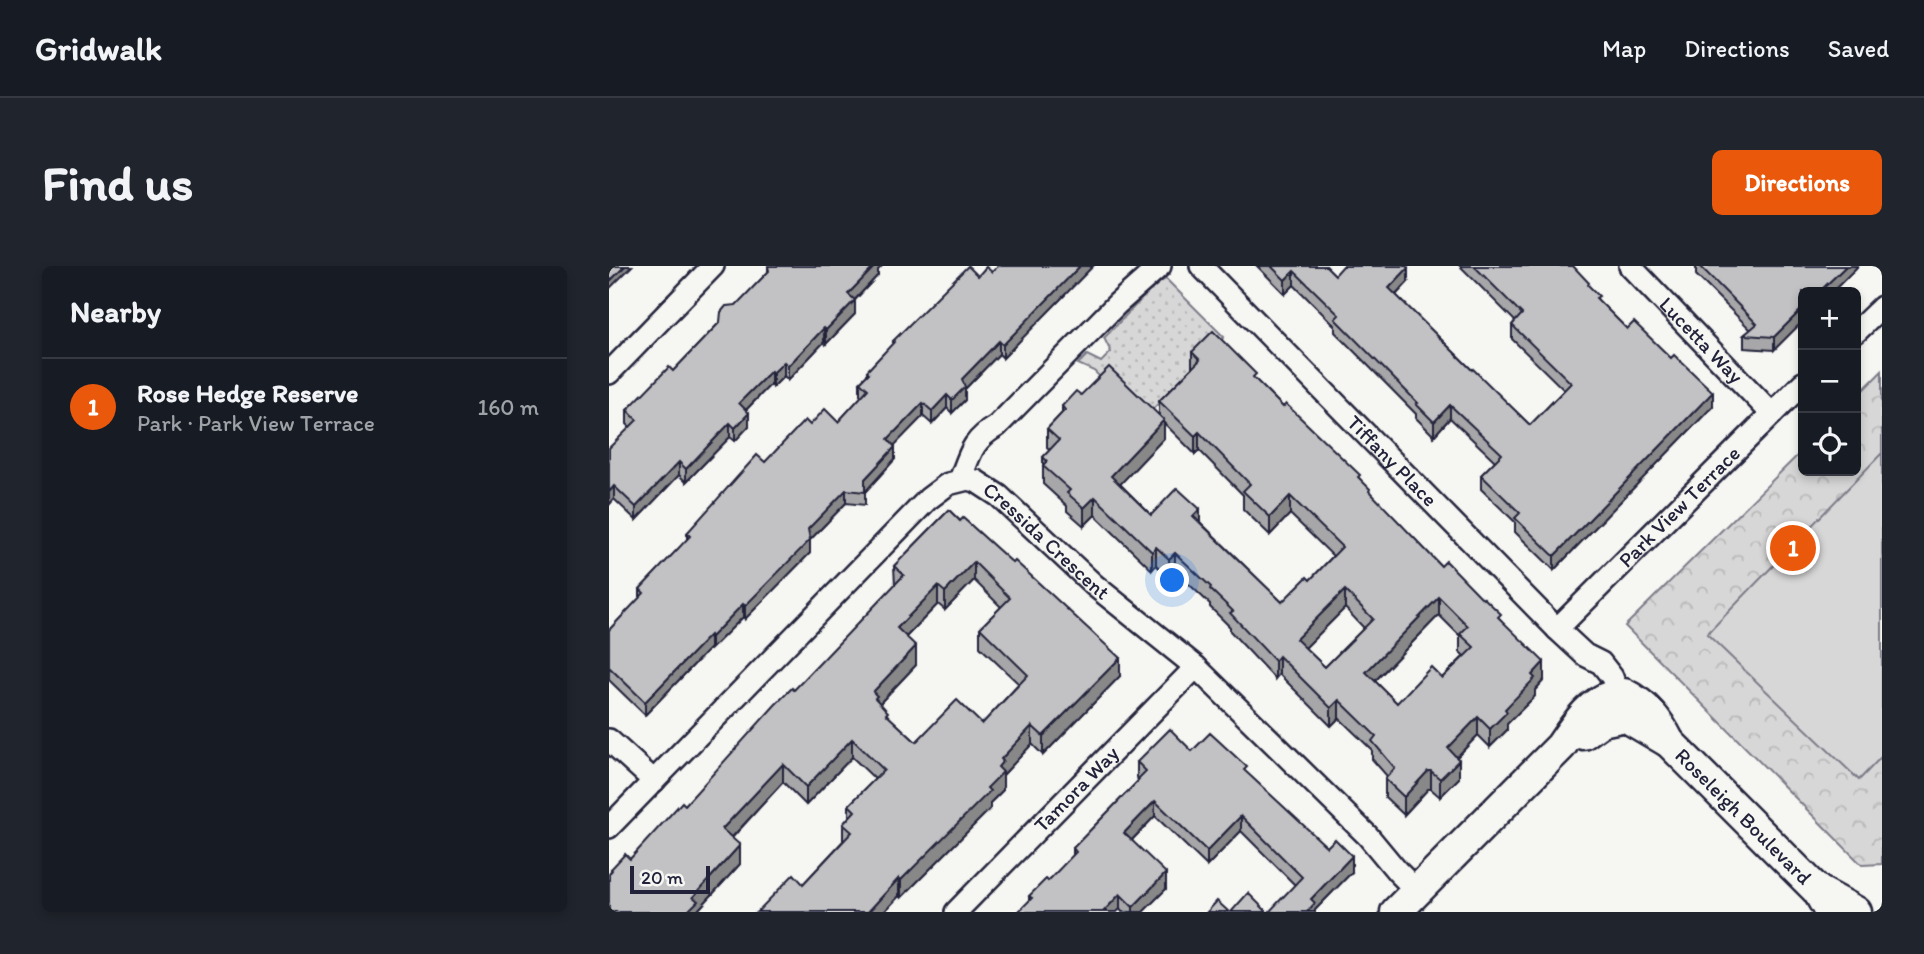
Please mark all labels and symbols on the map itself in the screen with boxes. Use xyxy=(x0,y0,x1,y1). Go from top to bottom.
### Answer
street label: Lucetta Way xyxy=(1654,292,1749,389)
street label: Tiffany Place xyxy=(1342,410,1443,511)
street label: Park View Terrace xyxy=(1613,440,1745,572)
street label: Cressida Crescent xyxy=(979,476,1115,605)
pin: 1 xyxy=(1770,522,1816,574)
your location xyxy=(1155,563,1189,597)
street label: Tamora Way xyxy=(1028,740,1124,837)
street label: Roseleigh Boulevard xyxy=(1670,743,1817,889)
scale bar xyxy=(630,863,711,895)

